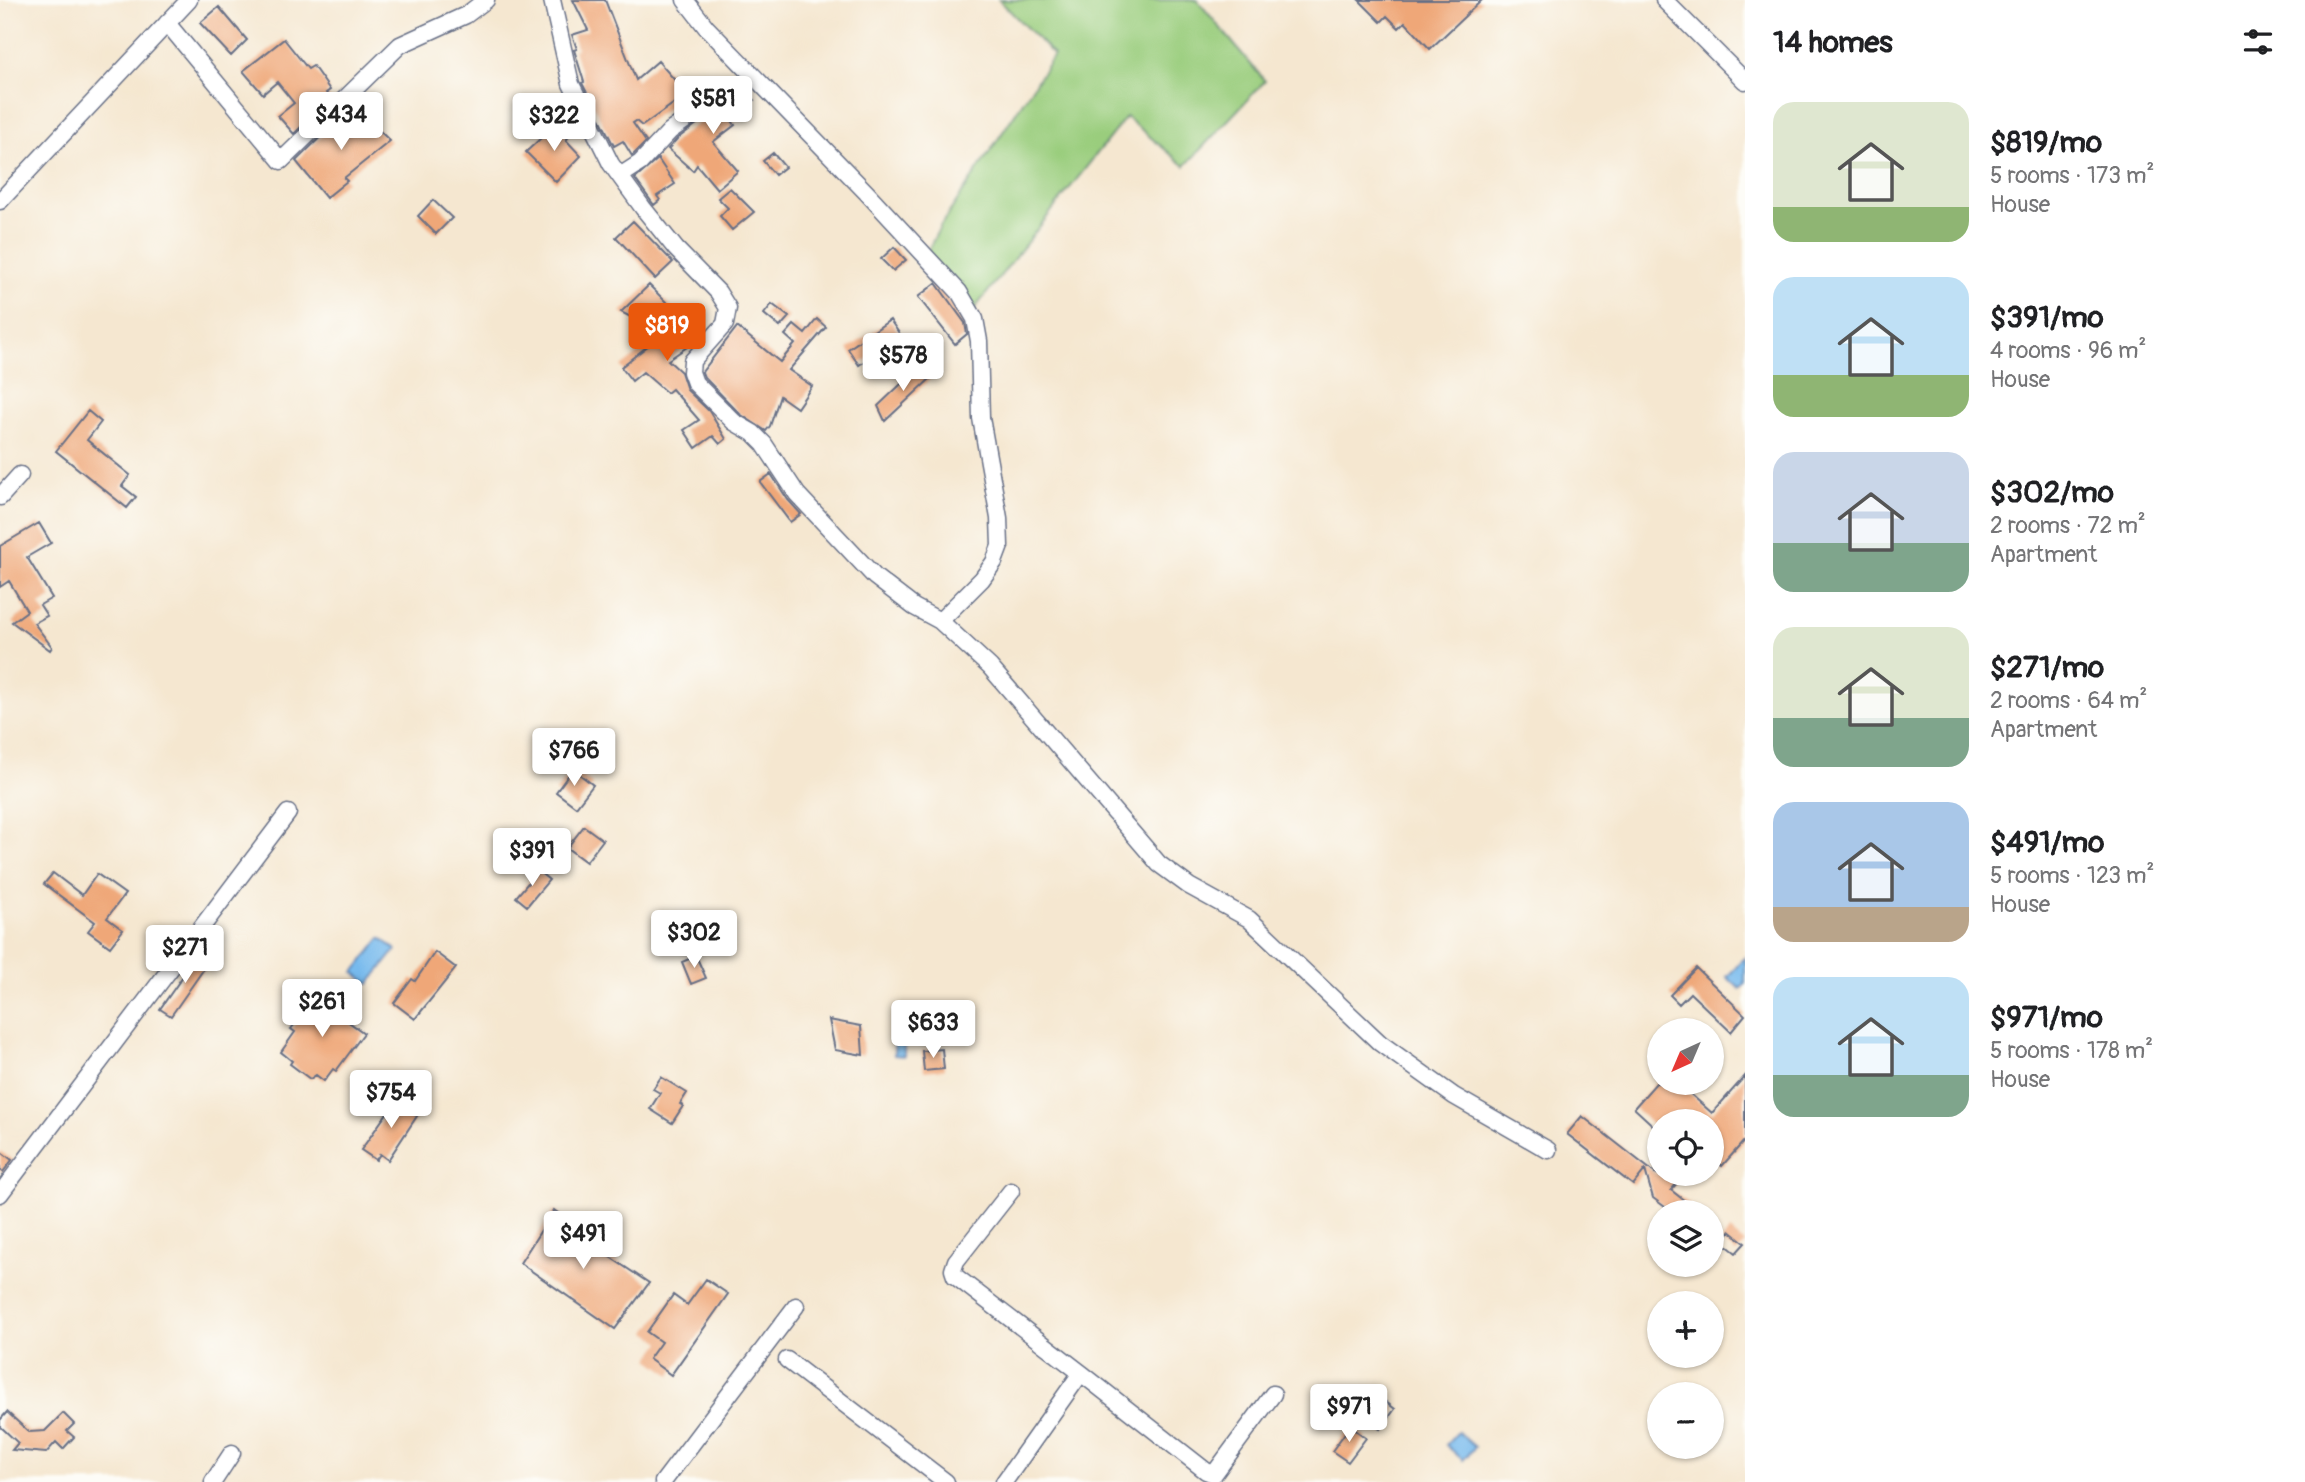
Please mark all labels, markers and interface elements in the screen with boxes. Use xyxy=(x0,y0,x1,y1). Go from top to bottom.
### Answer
icon: filters xyxy=(2239,23,2277,61)
text: 14 homes xyxy=(1773,24,1893,61)
pin: $581 xyxy=(672,76,754,136)
text: $581 xyxy=(690,84,736,113)
pin: $434 xyxy=(300,92,382,152)
pin: $322 xyxy=(513,94,595,153)
text: $434 xyxy=(315,100,367,129)
text: $322 xyxy=(528,101,580,130)
text: $819/mo xyxy=(1990,124,2102,161)
icon: home xyxy=(1829,130,1913,214)
text: 5 rooms · 173 m² xyxy=(1990,161,2154,190)
text: House xyxy=(1990,190,2050,219)
text: $391/mo xyxy=(1990,299,2104,336)
pin: $819 xyxy=(626,304,708,363)
icon: home xyxy=(1829,305,1913,389)
text: $819 xyxy=(645,311,689,340)
pin: $578 xyxy=(862,334,944,393)
text: 4 rooms · 96 m² xyxy=(1990,336,2146,365)
text: $578 xyxy=(879,341,927,370)
text: House xyxy=(1990,365,2050,394)
text: $302/mo xyxy=(1990,474,2114,511)
icon: home xyxy=(1829,480,1913,564)
text: 2 rooms · 72 m² xyxy=(1990,511,2146,540)
text: Apartment xyxy=(1990,540,2097,569)
text: $271/mo xyxy=(1990,649,2104,686)
icon: home xyxy=(1829,655,1913,739)
text: 2 rooms · 64 m² xyxy=(1990,686,2147,715)
text: Apartment xyxy=(1990,715,2097,744)
pin: $766 xyxy=(533,728,615,788)
text: $766 xyxy=(548,736,600,765)
text: $491/mo xyxy=(1990,824,2104,861)
pin: $391 xyxy=(491,828,573,888)
icon: home xyxy=(1829,830,1913,914)
text: $391 xyxy=(509,836,555,865)
text: 5 rooms · 123 m² xyxy=(1990,861,2154,890)
text: House xyxy=(1990,890,2050,919)
pin: $302 xyxy=(653,911,735,970)
text: $302 xyxy=(667,918,721,947)
pin: $271 xyxy=(144,926,226,985)
text: $271 xyxy=(162,933,208,962)
pin: $261 xyxy=(281,979,363,1039)
text: $261 xyxy=(298,987,346,1016)
text: $971/mo xyxy=(1990,999,2103,1036)
pin: $633 xyxy=(892,1000,974,1060)
icon: home xyxy=(1829,1005,1913,1089)
text: $633 xyxy=(907,1008,959,1037)
north arrow xyxy=(1647,1018,1724,1096)
map controls xyxy=(1647,1018,1724,1459)
text: 5 rooms · 178 m² xyxy=(1990,1036,2153,1065)
text: House xyxy=(1990,1065,2050,1094)
pin: $754 xyxy=(350,1070,432,1130)
text: $754 xyxy=(366,1078,416,1107)
button: locate xyxy=(1647,1109,1724,1186)
button: layers xyxy=(1647,1200,1724,1277)
pin: $491 xyxy=(542,1212,624,1271)
text: $491 xyxy=(560,1219,606,1248)
button: + xyxy=(1647,1291,1724,1368)
button: − xyxy=(1647,1382,1724,1459)
pin: $971 xyxy=(1308,1384,1390,1444)
text: $971 xyxy=(1326,1392,1372,1421)

